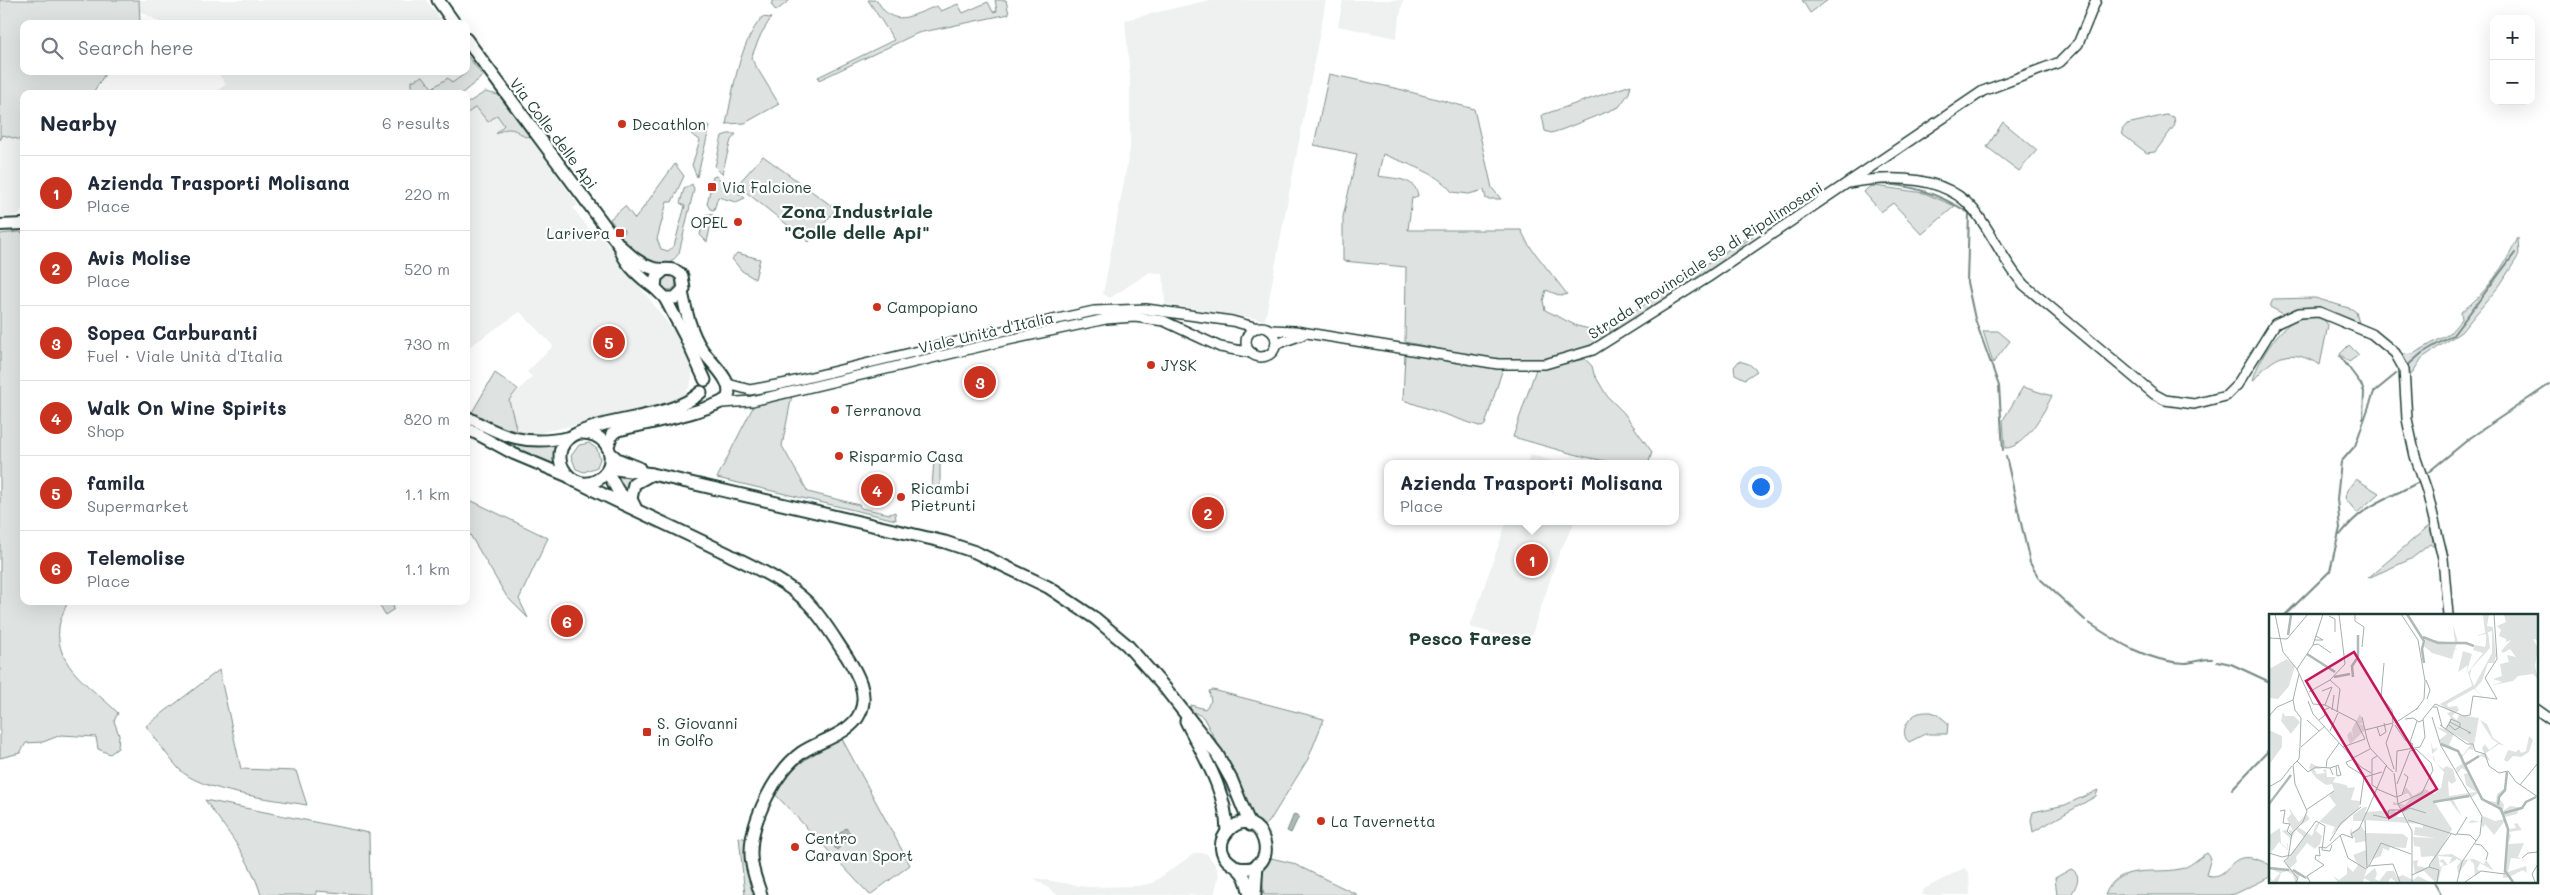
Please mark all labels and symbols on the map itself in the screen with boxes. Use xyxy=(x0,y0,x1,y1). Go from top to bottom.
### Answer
street label: Via Colle delle Api xyxy=(506,73,602,193)
place label: Decathlon xyxy=(632,114,706,134)
marker: Decathlon xyxy=(616,118,628,130)
place label: Via Falcione xyxy=(722,177,812,197)
street label: Strada Provinciale 59 di Ripalimosani xyxy=(1584,177,1826,343)
marker: Via Falcione xyxy=(706,181,718,193)
district label: Zona Industriale "Colle delle Api" xyxy=(781,199,933,244)
place label: OPEL xyxy=(690,212,728,232)
marker: OPEL xyxy=(732,216,744,228)
place label: Larivera xyxy=(547,223,610,243)
marker: Larivera xyxy=(614,227,626,239)
place label: Campopiano xyxy=(887,297,978,317)
marker: Campopiano xyxy=(871,301,883,313)
street label: Viale Unità d'Italia xyxy=(916,307,1056,357)
pin: 5 xyxy=(593,323,625,361)
place label: JYSK xyxy=(1161,355,1197,375)
marker: JYSK xyxy=(1145,359,1157,371)
pin: 3 xyxy=(964,363,996,401)
place label: Terranova xyxy=(845,400,922,420)
marker: Terranova xyxy=(829,404,841,416)
place label: Risparmio Casa xyxy=(849,446,964,466)
marker: Risparmio Casa xyxy=(833,450,845,462)
pin: 4 xyxy=(861,471,893,509)
your location xyxy=(1748,474,1774,500)
place label: Ricambi Pietrunti xyxy=(911,478,976,515)
marker: Ricambi Pietrunti xyxy=(895,491,907,503)
pin: 2 xyxy=(1192,494,1224,532)
pin: 1 xyxy=(1516,541,1548,579)
pin: 6 xyxy=(551,602,583,640)
inset map xyxy=(2269,614,2538,882)
district label: Pesco Farese xyxy=(1409,626,1532,650)
place label: S. Giovanni in Golfo xyxy=(657,713,738,750)
marker: S. Giovanni in Golfo xyxy=(641,726,653,738)
place label: La Tavernetta xyxy=(1331,811,1436,831)
marker: La Tavernetta xyxy=(1315,815,1327,827)
place label: Centro Caravan Sport xyxy=(805,828,913,865)
marker: Centro Caravan Sport xyxy=(789,841,801,853)

